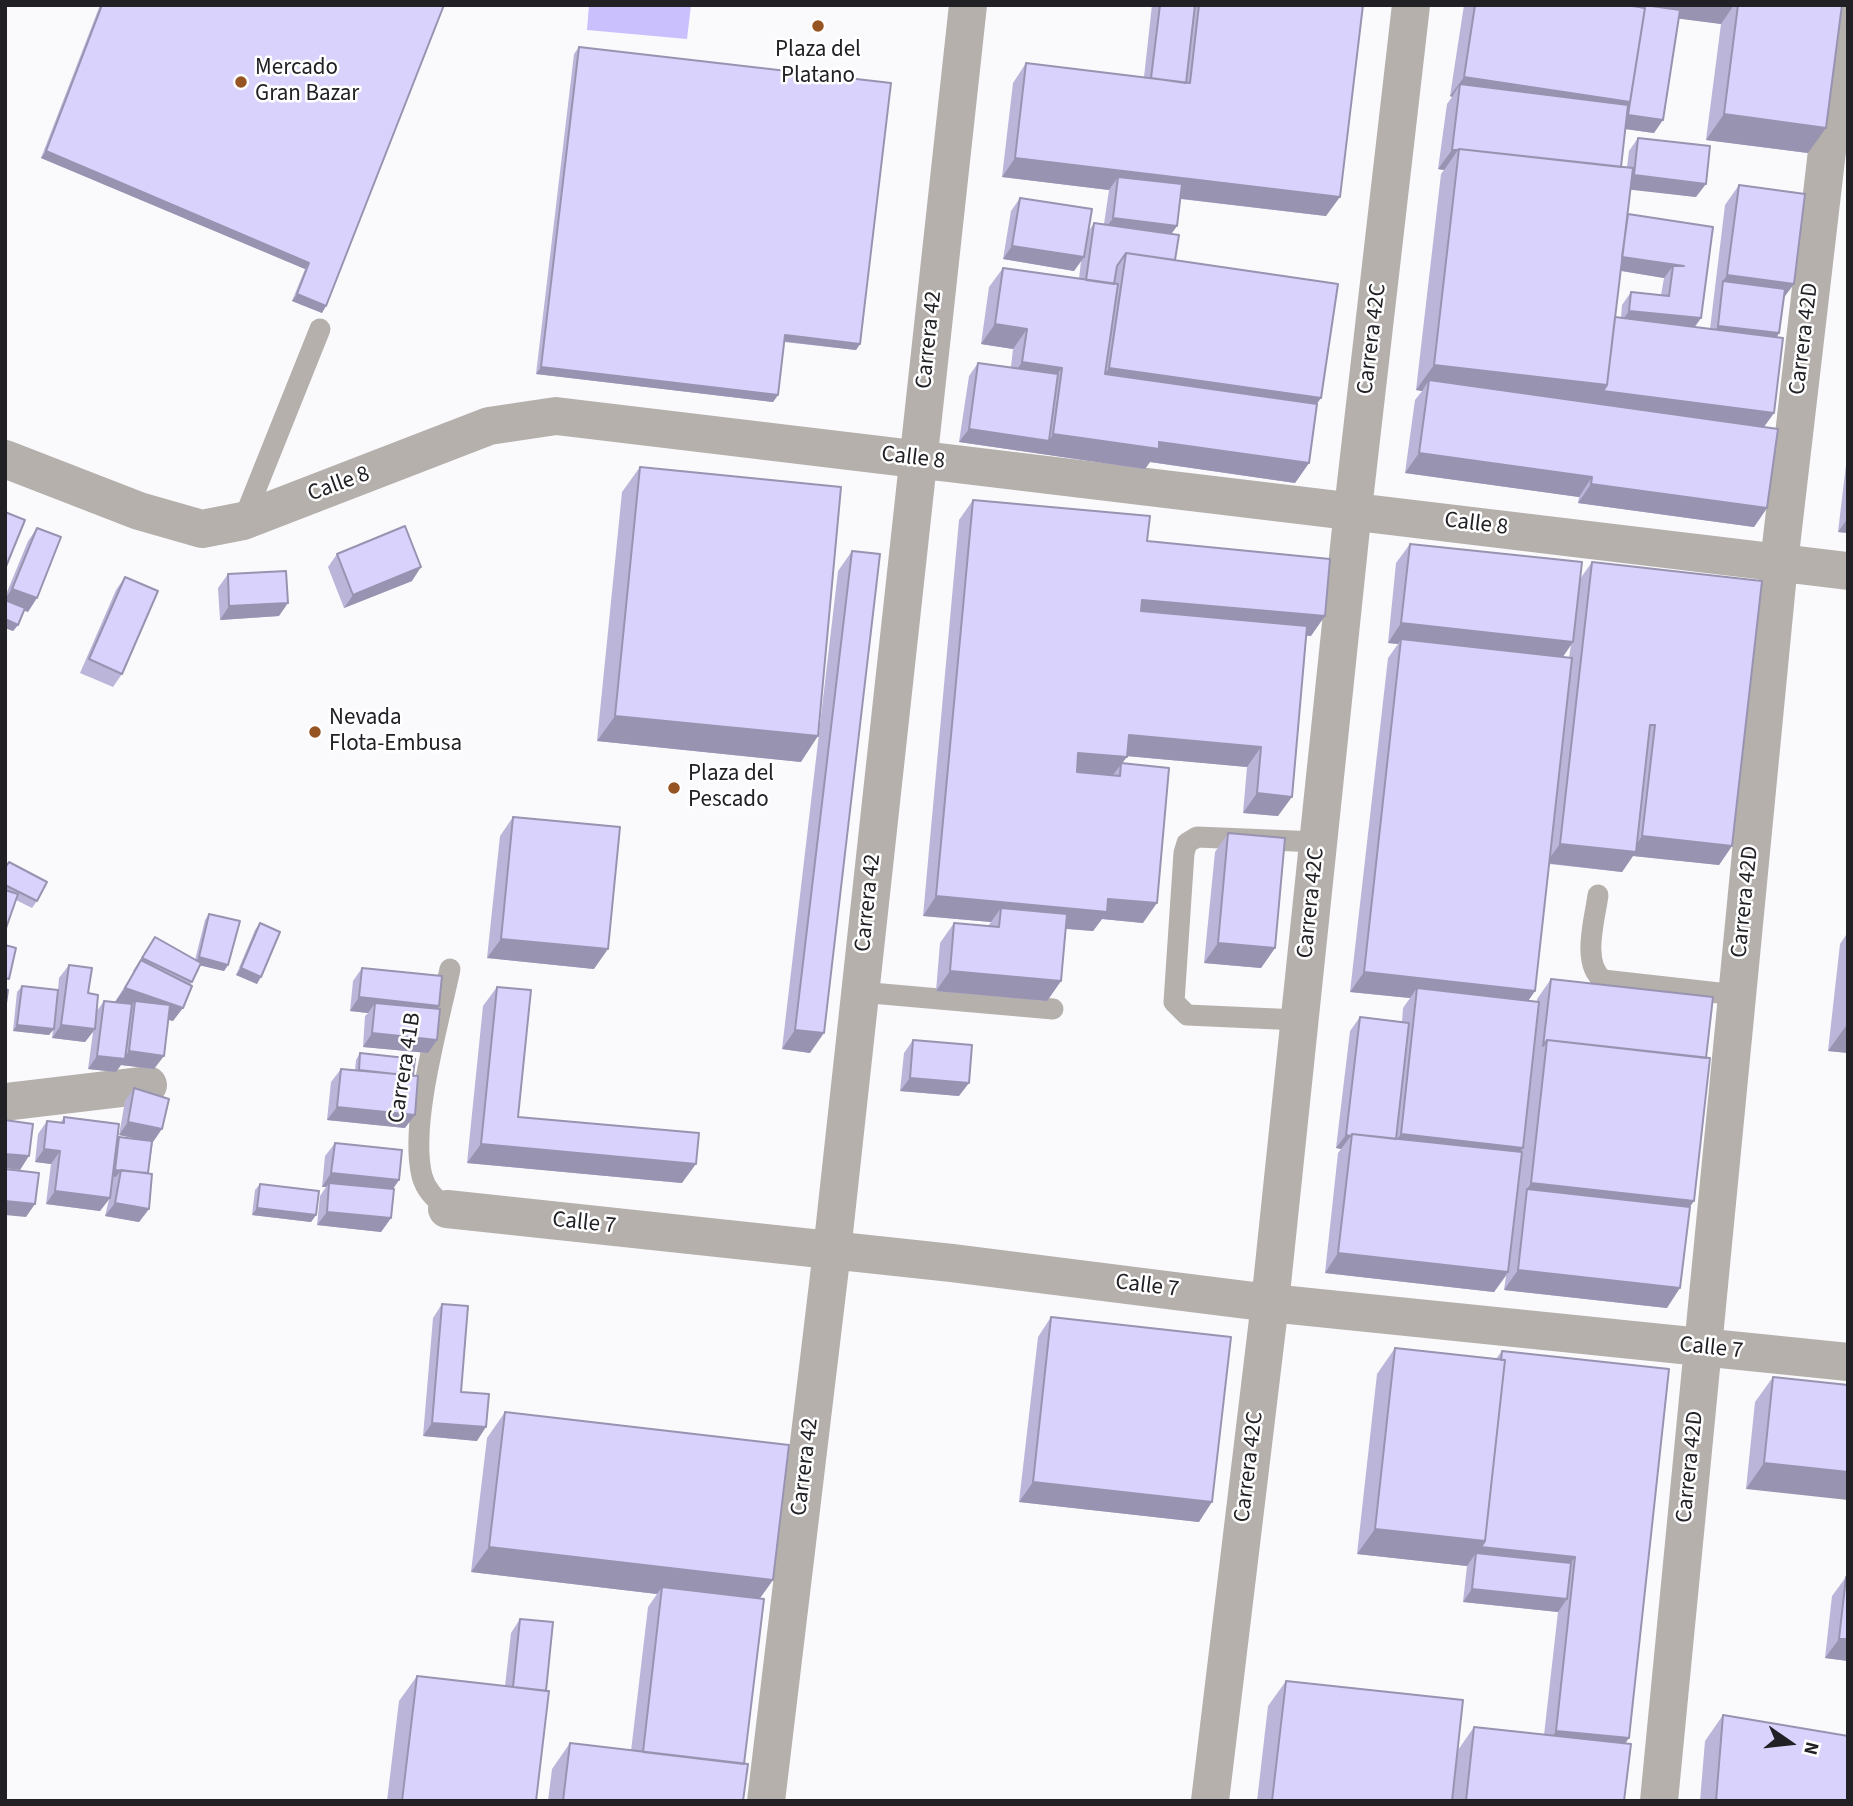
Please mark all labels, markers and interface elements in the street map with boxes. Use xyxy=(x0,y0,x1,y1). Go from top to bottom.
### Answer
marker: Plaza del Platano xyxy=(810,18,826,34)
place label: Plaza del Platano xyxy=(775,37,861,91)
place label: Mercado Gran Bazar xyxy=(255,55,359,109)
marker: Mercado Gran Bazar xyxy=(233,74,249,90)
street label: Carrera 42D xyxy=(1784,281,1826,397)
street label: Carrera 42C xyxy=(1353,282,1393,396)
street label: Carrera 42 xyxy=(911,290,949,390)
street label: Calle 8 xyxy=(880,441,946,477)
street label: Calle 8 xyxy=(304,461,374,509)
street label: Calle 8 xyxy=(1443,507,1509,543)
place label: Nevada Flota-Embusa xyxy=(329,705,462,759)
marker: Nevada Flota-Embusa xyxy=(307,724,323,740)
place label: Plaza del Pescado xyxy=(688,761,774,815)
marker: Plaza del Pescado xyxy=(666,780,682,796)
street label: Carrera 42D xyxy=(1726,845,1766,959)
street label: Carrera 42C xyxy=(1292,846,1332,960)
street label: Carrera 42 xyxy=(850,853,888,953)
street label: Carrera 41B xyxy=(384,1011,428,1125)
street label: Calle 7 xyxy=(551,1207,617,1241)
street label: Calle 7 xyxy=(1114,1269,1180,1305)
street label: Calle 7 xyxy=(1678,1332,1744,1366)
street label: Carrera 42C xyxy=(1230,1410,1270,1524)
street label: Carrera 42D xyxy=(1671,1410,1711,1524)
street label: Carrera 42 xyxy=(786,1417,826,1517)
north arrow xyxy=(1755,1708,1825,1778)
text: N xyxy=(1796,1739,1825,1758)

